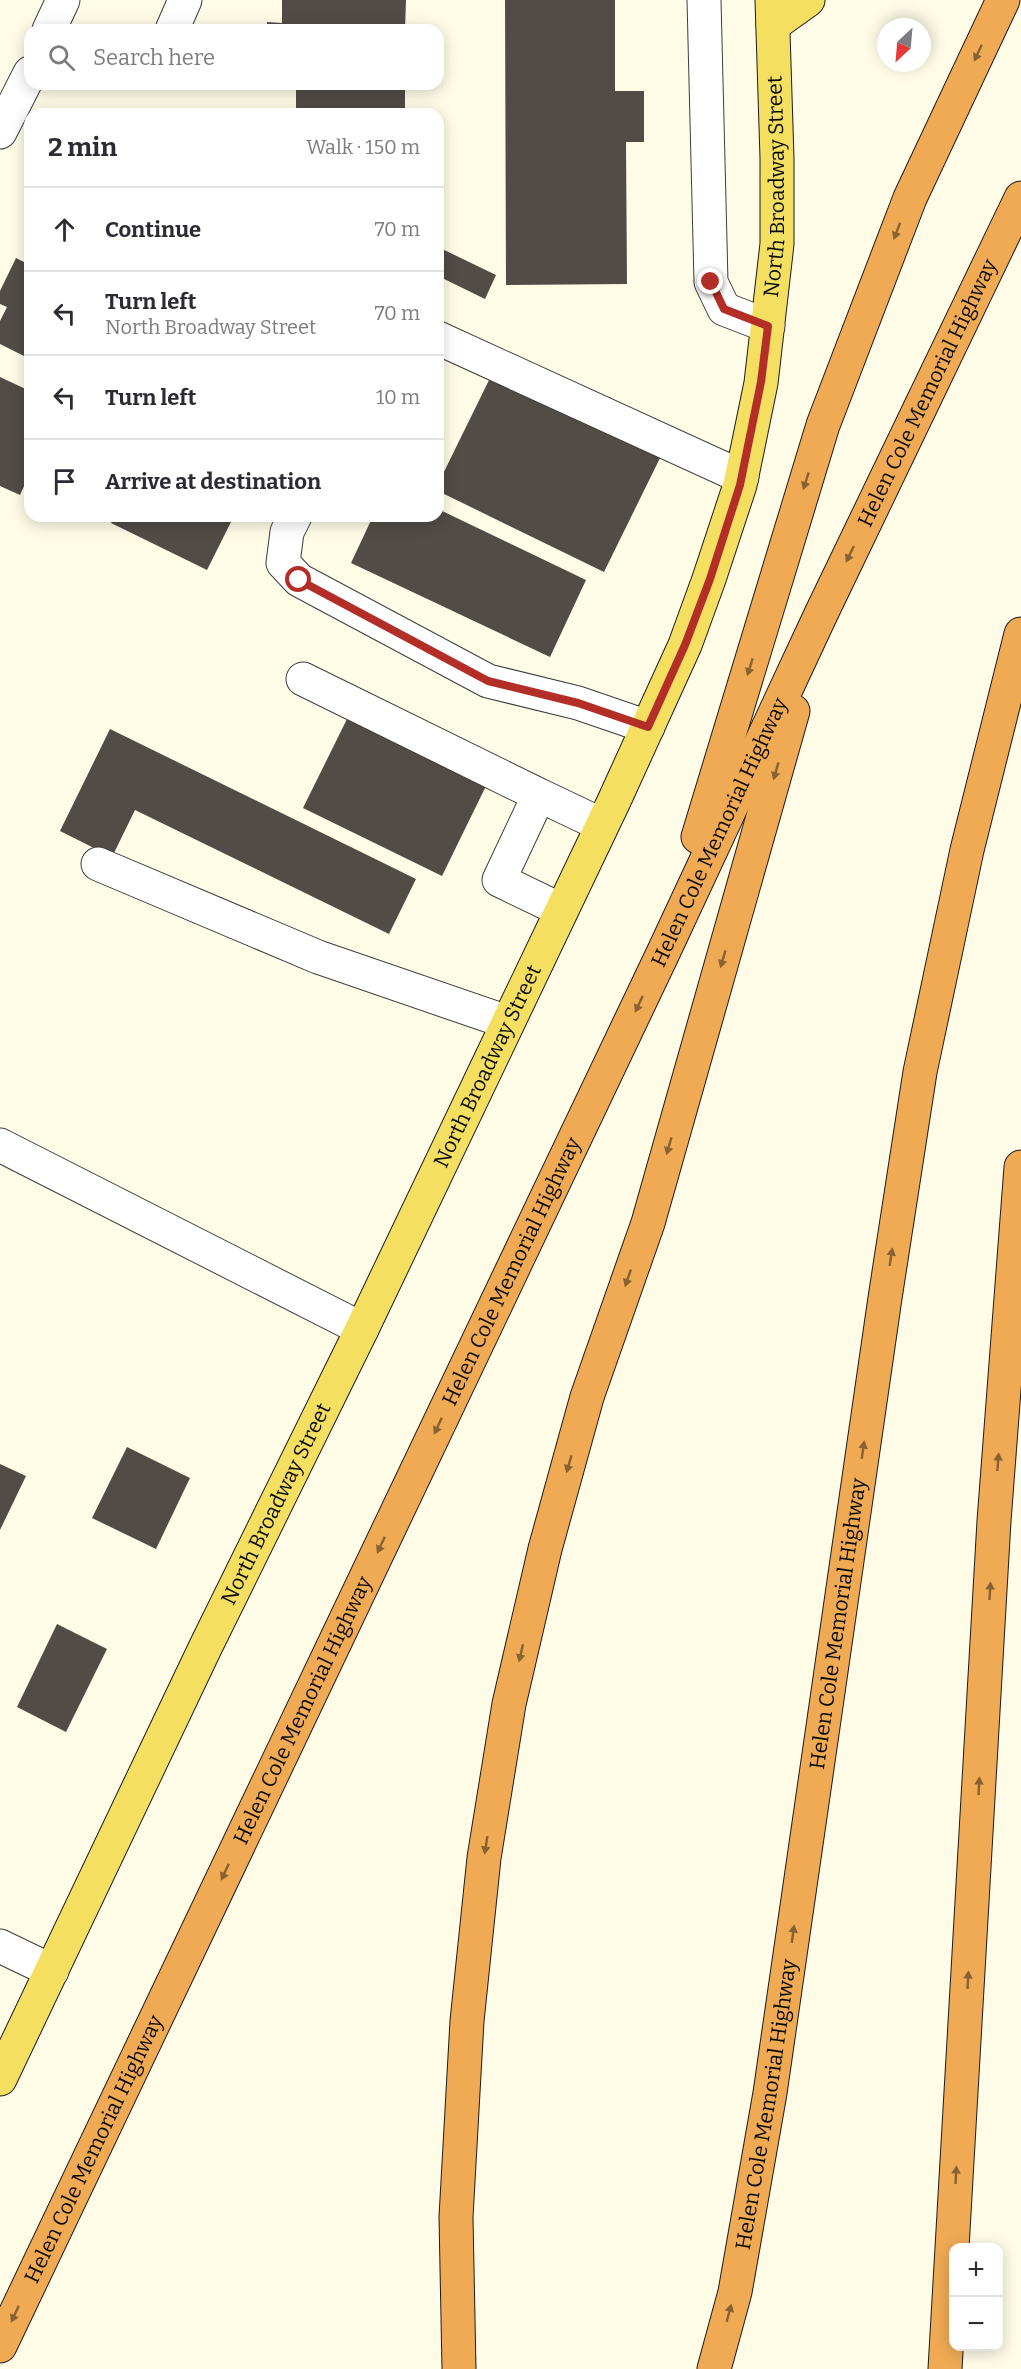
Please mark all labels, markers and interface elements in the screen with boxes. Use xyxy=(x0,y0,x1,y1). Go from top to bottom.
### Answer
north arrow xyxy=(877,18,931,72)
search box xyxy=(24,24,444,90)
icon: search xyxy=(45,41,78,74)
text: Search here xyxy=(93,44,215,71)
one-way arrow xyxy=(973,44,982,61)
street label: North Broadway Street xyxy=(758,75,790,299)
text: 2 min xyxy=(48,132,117,163)
text: Walk · 150 m xyxy=(306,135,420,159)
icon: ahead xyxy=(48,213,81,246)
text: Continue xyxy=(105,216,201,243)
text: 70 m xyxy=(374,217,420,241)
one-way arrow xyxy=(892,222,902,240)
street label: Helen Cole Memorial Highway xyxy=(852,254,1003,531)
route end xyxy=(697,268,723,294)
text: Turn left xyxy=(105,288,197,315)
icon: left xyxy=(48,297,81,330)
text: 70 m xyxy=(374,301,420,325)
text: North Broadway Street xyxy=(105,315,316,339)
icon: left xyxy=(48,381,81,414)
text: Turn left xyxy=(105,384,197,411)
text: 10 m xyxy=(376,385,420,409)
icon: arrive xyxy=(48,465,81,498)
text: Arrive at destination xyxy=(105,468,321,495)
one-way arrow xyxy=(801,472,810,490)
one-way arrow xyxy=(846,545,855,562)
route start xyxy=(285,566,311,592)
one-way arrow xyxy=(745,658,754,676)
street label: Helen Cole Memorial Highway xyxy=(645,693,794,971)
one-way arrow xyxy=(771,762,780,780)
one-way arrow xyxy=(718,950,727,968)
street label: North Broadway Street xyxy=(428,960,547,1172)
one-way arrow xyxy=(634,995,643,1012)
street label: Helen Cole Memorial Highway xyxy=(437,1132,587,1410)
one-way arrow xyxy=(664,1137,673,1155)
one-way arrow xyxy=(887,1247,896,1266)
one-way arrow xyxy=(623,1269,633,1287)
street label: North Broadway Street xyxy=(215,1398,337,1609)
one-way arrow xyxy=(433,1418,442,1435)
one-way arrow xyxy=(858,1440,867,1459)
one-way arrow xyxy=(994,1453,1003,1472)
one-way arrow xyxy=(563,1455,573,1473)
street label: Helen Cole Memorial Highway xyxy=(804,1476,872,1771)
one-way arrow xyxy=(377,1536,386,1553)
street label: Helen Cole Memorial Highway xyxy=(228,1571,378,1849)
one-way arrow xyxy=(986,1581,995,1600)
one-way arrow xyxy=(515,1644,525,1662)
one-way arrow xyxy=(974,1776,984,1795)
one-way arrow xyxy=(482,1835,491,1854)
one-way arrow xyxy=(221,1864,230,1881)
one-way arrow xyxy=(789,1924,798,1943)
street label: Helen Cole Memorial Highway xyxy=(730,1957,802,2252)
one-way arrow xyxy=(963,1971,972,1990)
street label: Helen Cole Memorial Highway xyxy=(19,2010,169,2287)
one-way arrow xyxy=(952,2165,961,2184)
map controls xyxy=(949,2243,1003,2351)
button: + xyxy=(949,2243,1003,2297)
button: − xyxy=(949,2297,1003,2351)
one-way arrow xyxy=(725,2303,734,2321)
one-way arrow xyxy=(11,2305,20,2322)

